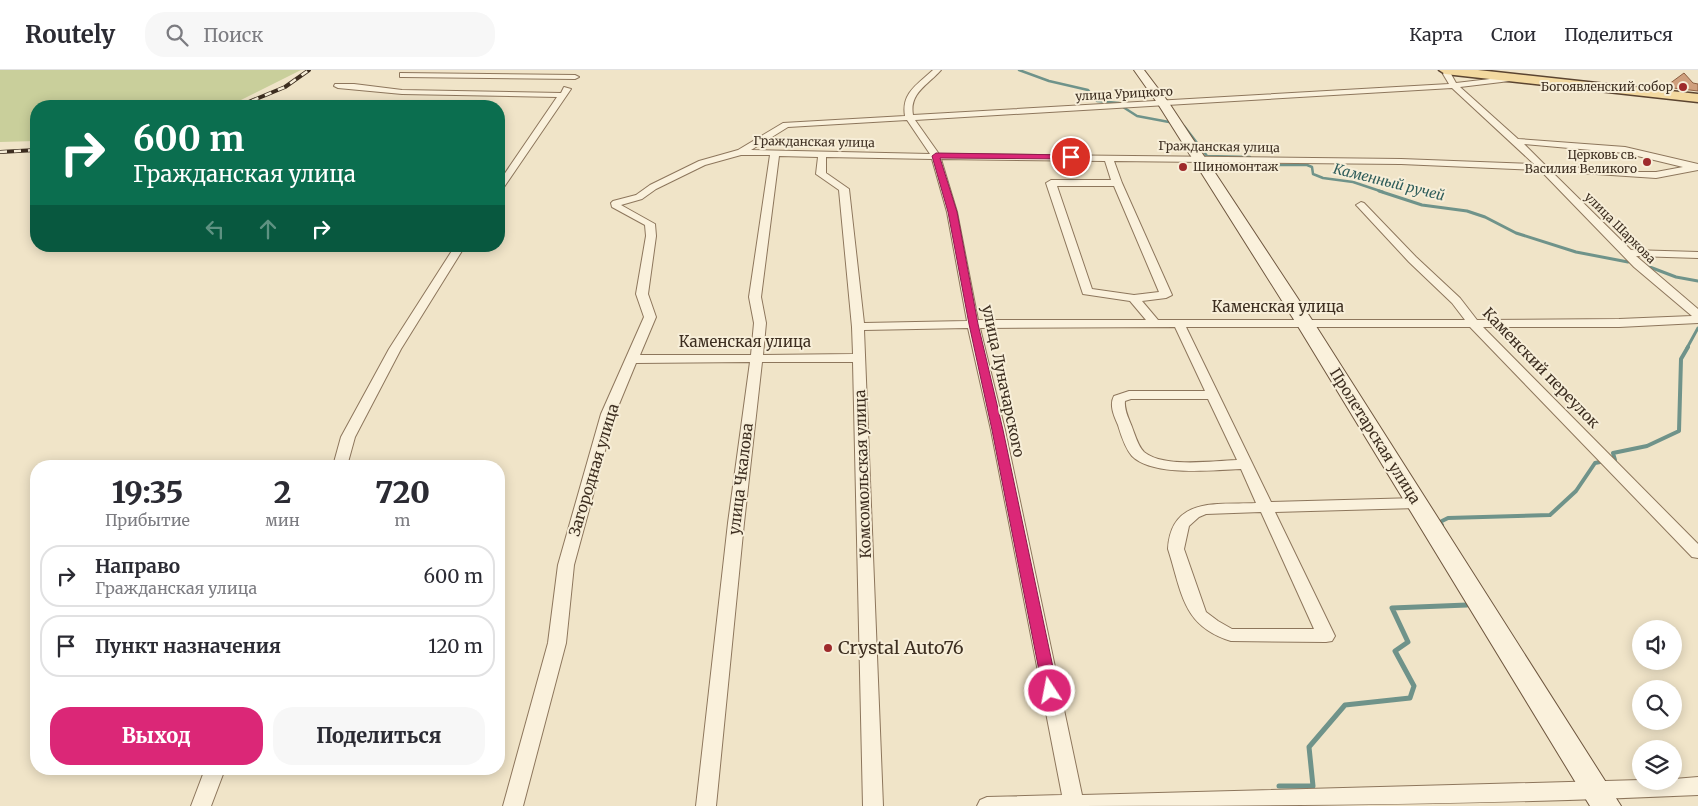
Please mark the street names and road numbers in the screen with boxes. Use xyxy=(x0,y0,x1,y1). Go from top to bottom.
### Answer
street label: улица Урицкого xyxy=(1075,83,1173,104)
street label: Гражданская улица xyxy=(753,133,875,150)
street label: Гражданская улица xyxy=(1158,138,1280,155)
street label: улица Шаркова xyxy=(1582,189,1659,267)
street label: Каменская улица xyxy=(1212,297,1344,316)
street label: улица Луначарского xyxy=(978,303,1029,459)
street label: Каменский переулок xyxy=(1479,303,1604,432)
street label: Каменская улица xyxy=(679,332,811,351)
street label: Пролетарская улица xyxy=(1326,364,1425,507)
street label: Комсомольская улица xyxy=(850,389,875,559)
street label: Загородная улица xyxy=(564,401,623,539)
street label: улица Чкалова xyxy=(724,422,757,536)

